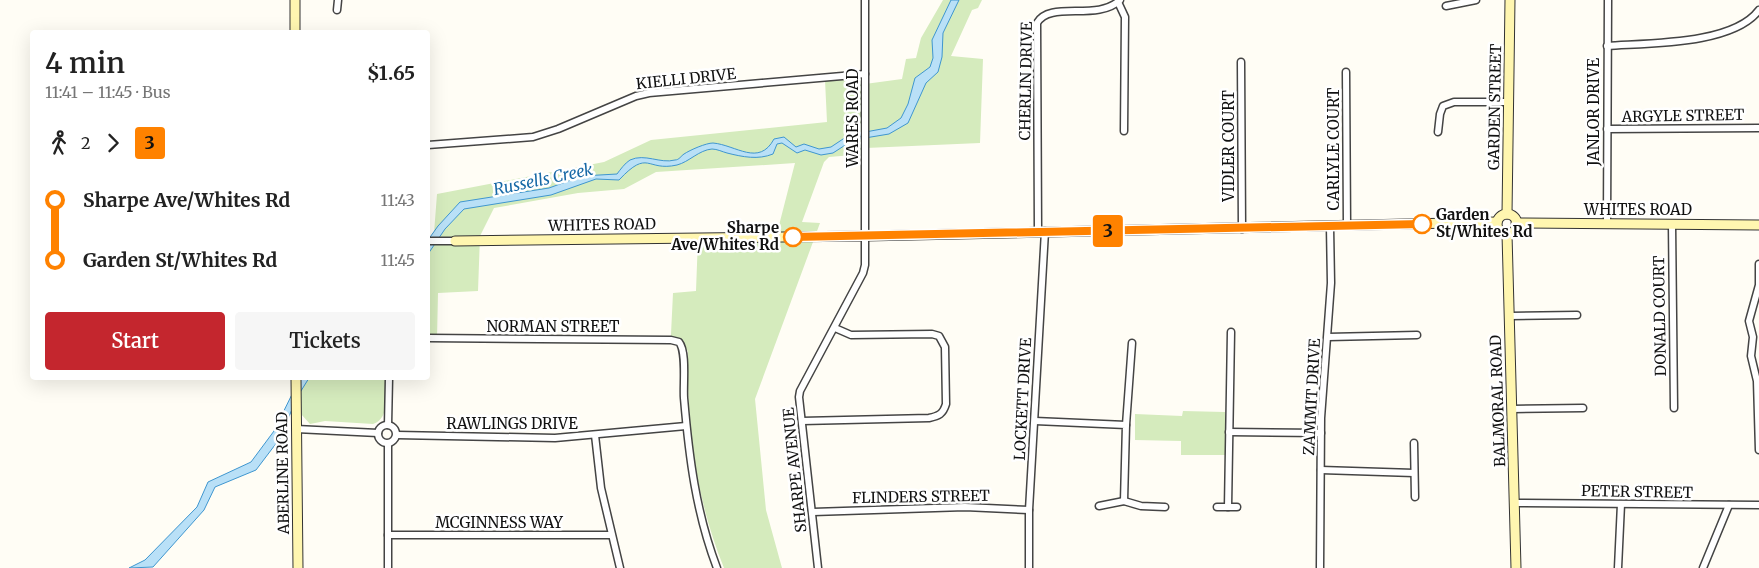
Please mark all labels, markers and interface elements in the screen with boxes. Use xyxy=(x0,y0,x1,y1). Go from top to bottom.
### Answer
street label: CHERLIN DRIVE xyxy=(1015,21,1036,140)
street label: GARDEN STREET xyxy=(1484,43,1505,170)
text: 4 min xyxy=(45,45,125,81)
street label: JANLOR DRIVE xyxy=(1584,57,1603,167)
text: $1.65 xyxy=(367,61,415,85)
street label: KIELLI DRIVE xyxy=(635,64,737,93)
street label: WARES ROAD xyxy=(843,68,862,169)
text: 11:41 – 11:45 · Bus xyxy=(45,82,170,102)
street label: CARLYLE COURT xyxy=(1324,87,1343,211)
street label: VIDLER COURT xyxy=(1219,90,1238,203)
street label: ARGYLE STREET xyxy=(1621,105,1745,126)
icon: walk xyxy=(45,129,73,157)
icon: forward xyxy=(99,129,127,157)
text: 3 xyxy=(145,131,155,154)
text: 2 xyxy=(81,133,91,153)
water label: Russells Creek xyxy=(491,159,595,199)
text: Sharpe Ave/Whites Rd xyxy=(83,188,290,212)
text: 11:43 xyxy=(381,190,415,210)
street label: WHITES ROAD xyxy=(1583,200,1692,219)
place label: Garden St/Whites Rd xyxy=(1436,205,1532,241)
street label: WHITES ROAD xyxy=(547,214,656,235)
marker: Garden St/Whites Rd xyxy=(1412,214,1432,234)
line badge: 3 xyxy=(1092,215,1124,247)
place label: Sharpe Ave/Whites Rd xyxy=(670,218,779,254)
text: 3 xyxy=(1103,219,1113,242)
marker: Sharpe Ave/Whites Rd xyxy=(783,227,803,247)
text: Garden St/Whites Rd xyxy=(83,248,277,272)
text: 11:45 xyxy=(380,250,415,270)
street label: DONALD COURT xyxy=(1649,255,1670,377)
button: Start xyxy=(45,312,225,370)
button: Tickets xyxy=(235,312,415,370)
street label: NORMAN STREET xyxy=(486,317,620,336)
street label: BALMORAL ROAD xyxy=(1486,335,1509,467)
street label: LOCKETT DRIVE xyxy=(1010,337,1035,461)
street label: ZAMMIT DRIVE xyxy=(1299,337,1324,456)
street label: SHARPE AVENUE xyxy=(778,406,811,534)
street label: ABERLINE ROAD xyxy=(272,412,293,535)
street label: RAWLINGS DRIVE xyxy=(446,414,578,433)
street label: PETER STREET xyxy=(1581,481,1694,502)
street label: FLINDERS STREET xyxy=(852,486,991,507)
street label: MCGINNESS WAY xyxy=(435,513,563,532)

